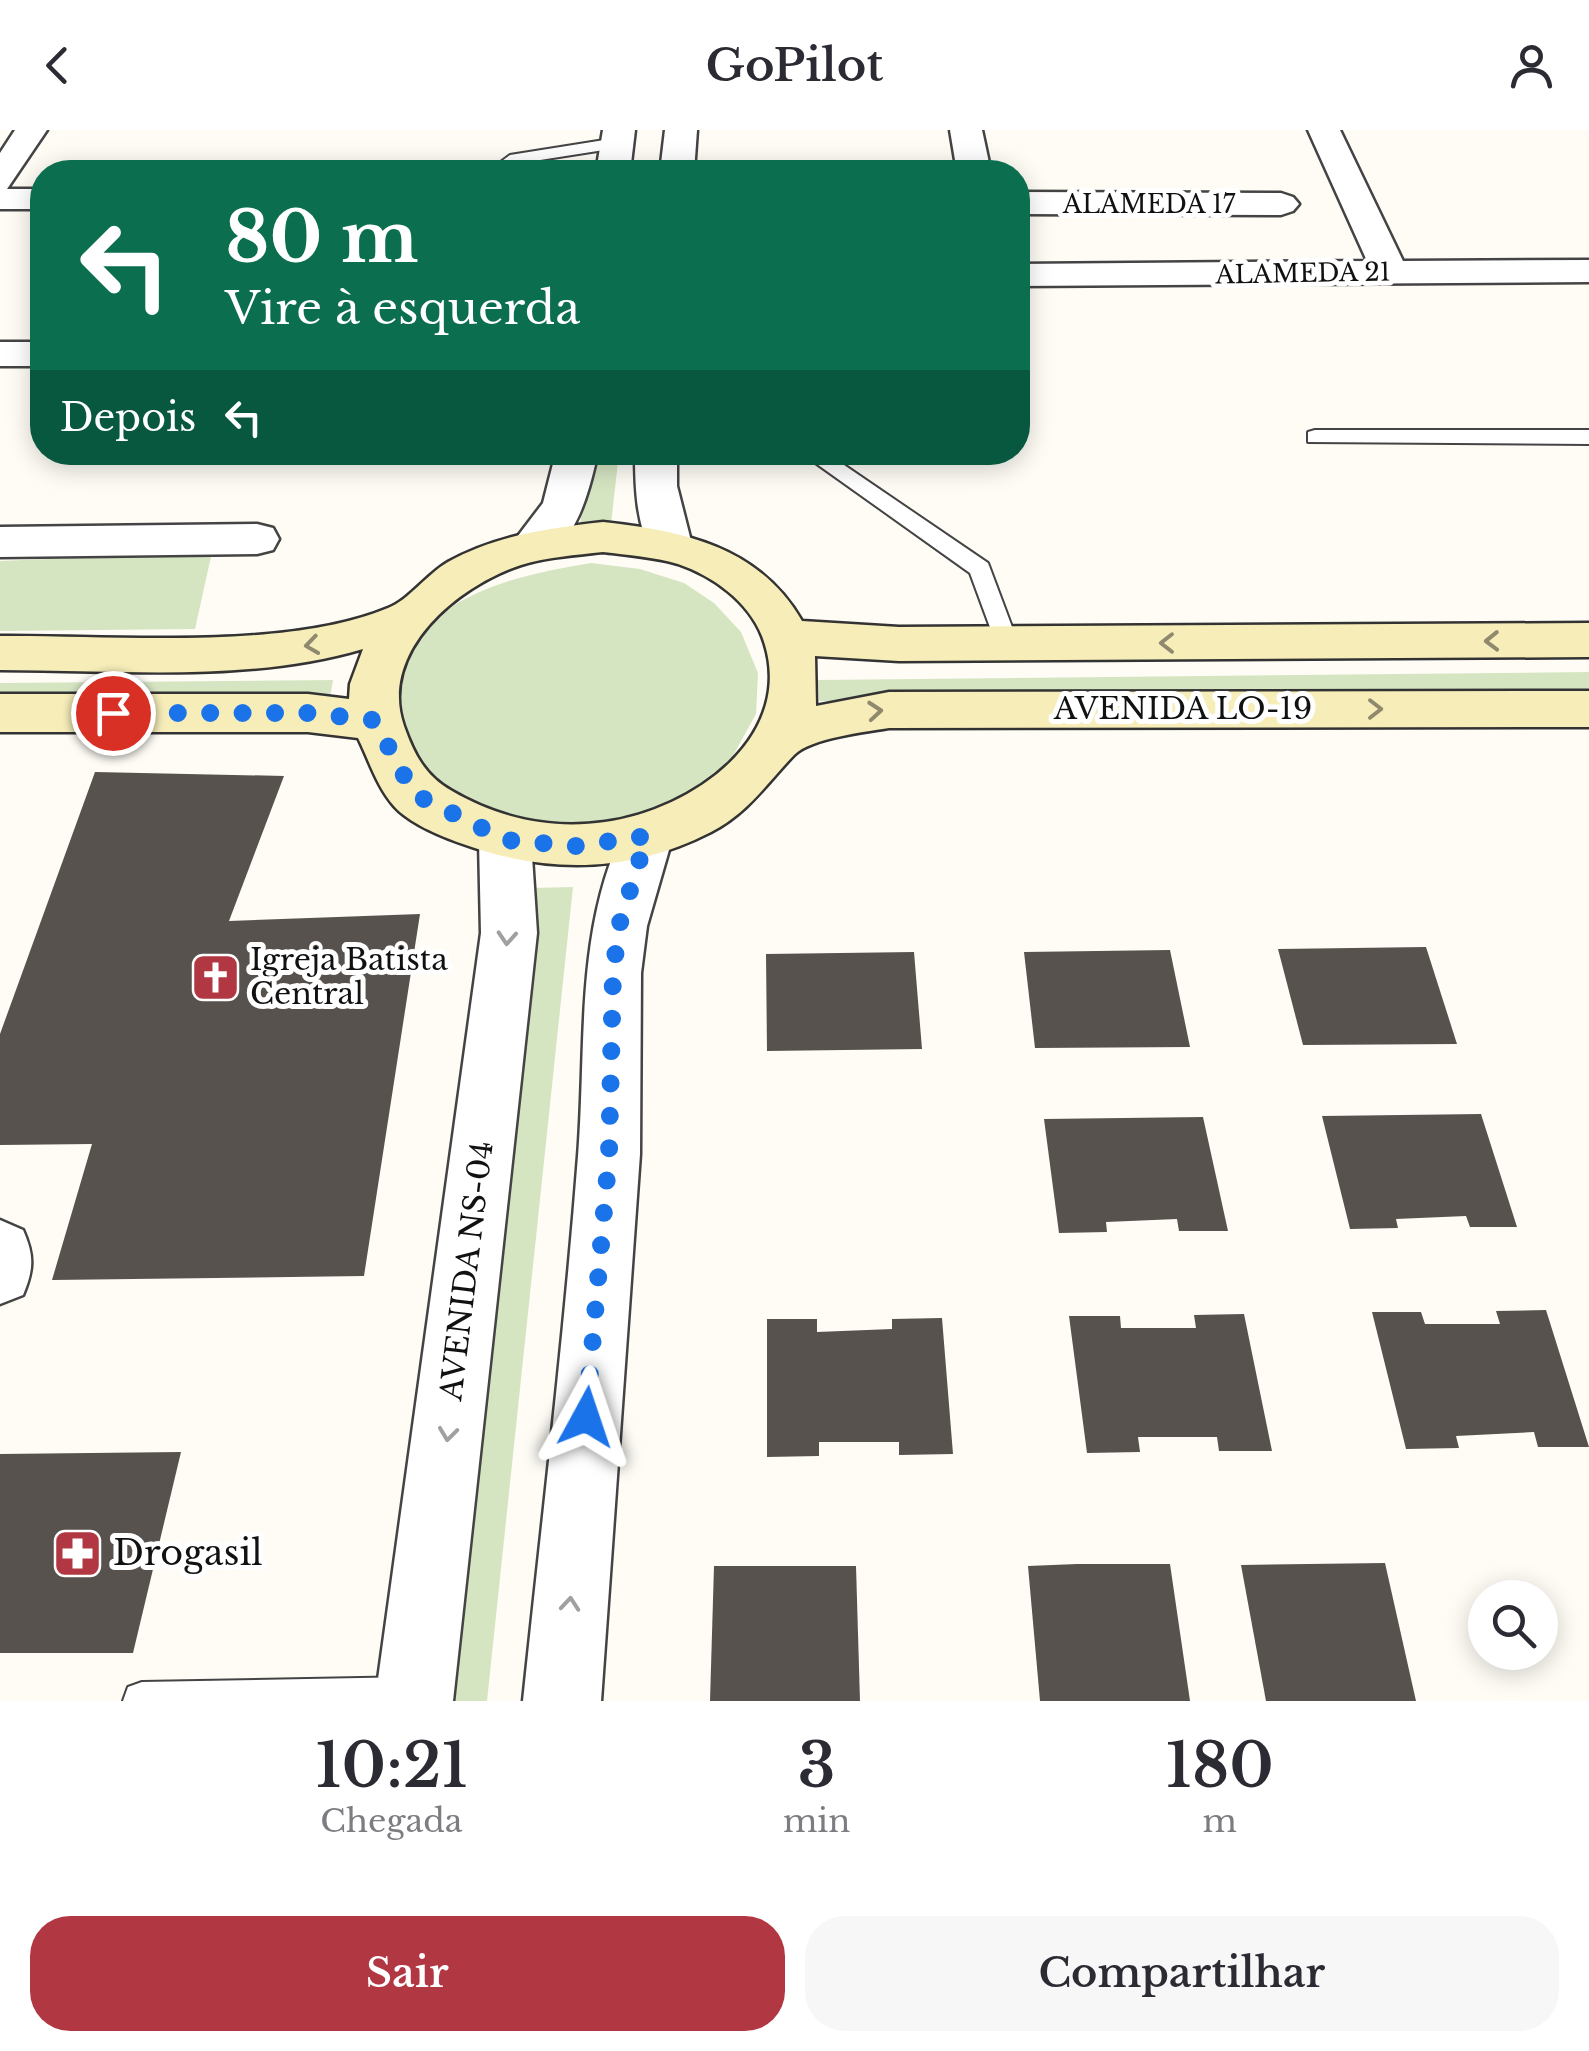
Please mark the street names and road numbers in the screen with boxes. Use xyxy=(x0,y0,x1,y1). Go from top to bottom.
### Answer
street label: ALAMEDA 17 xyxy=(1062,189,1236,220)
street label: ALAMEDA 21 xyxy=(1214,256,1391,291)
street label: AVENIDA LO-19 xyxy=(1053,690,1312,727)
street label: AVENIDA NS-04 xyxy=(432,1139,501,1404)

